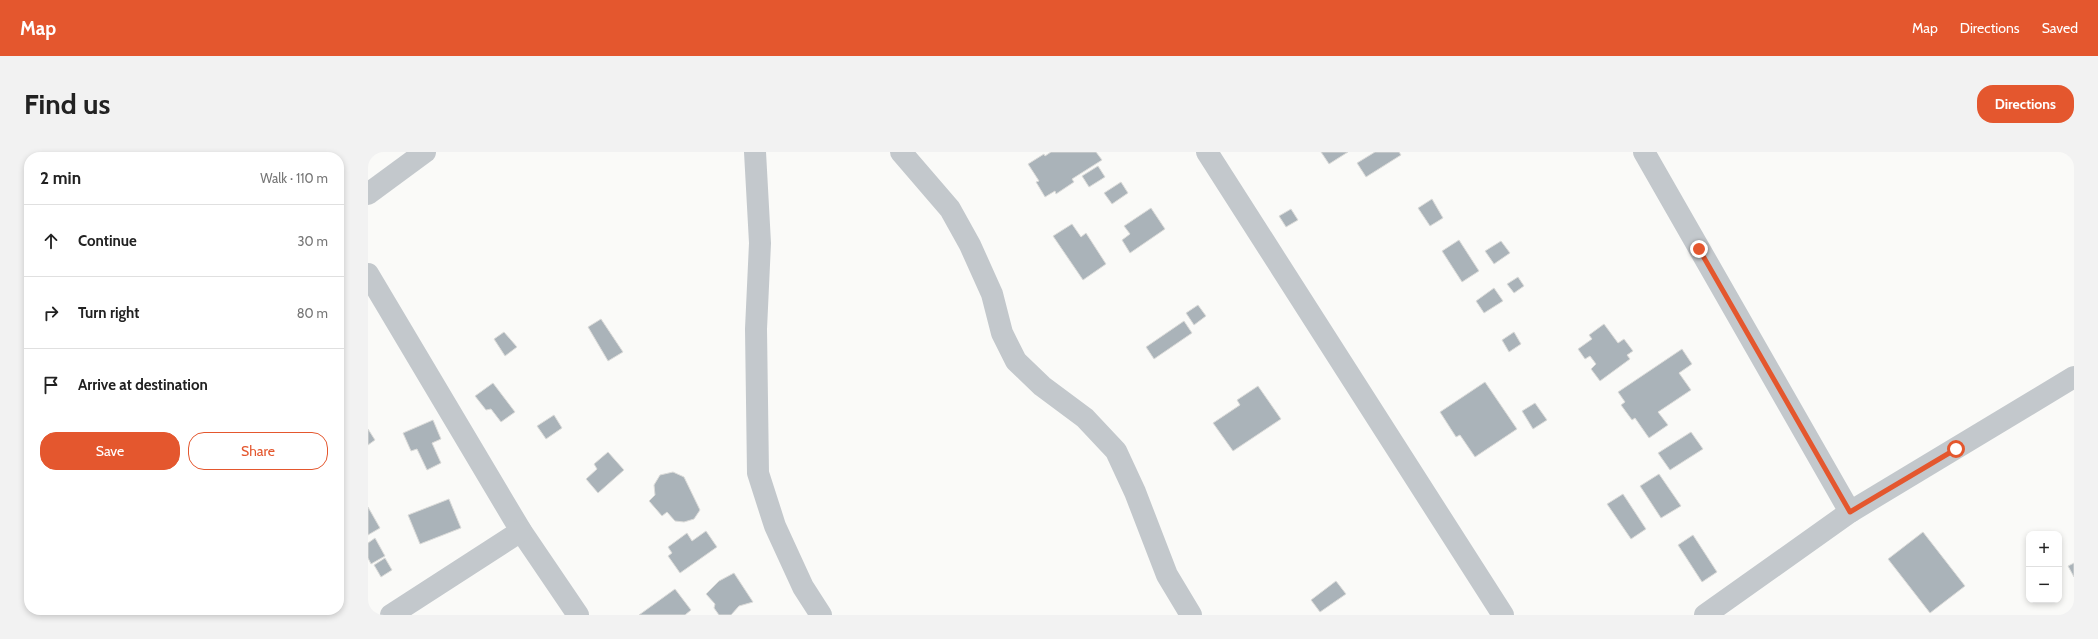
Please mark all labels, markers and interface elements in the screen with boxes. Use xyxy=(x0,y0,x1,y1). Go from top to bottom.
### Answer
text: Map xyxy=(20,17,56,40)
text: Map xyxy=(1912,19,1938,37)
text: Directions xyxy=(1960,19,2020,37)
text: Saved xyxy=(2042,19,2078,37)
button: Directions xyxy=(1977,85,2074,123)
text: Find us xyxy=(24,87,110,121)
text: 2 min xyxy=(40,168,81,188)
text: Walk · 110 m xyxy=(260,170,328,186)
icon: ahead xyxy=(40,230,62,252)
text: Continue xyxy=(78,232,137,250)
text: 30 m xyxy=(298,233,328,249)
route end xyxy=(1690,240,1708,258)
icon: right xyxy=(40,302,62,324)
text: Turn right xyxy=(78,304,139,322)
text: 80 m xyxy=(297,305,328,321)
icon: arrive xyxy=(40,374,62,396)
text: Arrive at destination xyxy=(78,376,208,394)
button: Save xyxy=(40,432,180,470)
button: Share xyxy=(188,432,328,470)
route start xyxy=(1947,440,1965,458)
map controls xyxy=(2026,531,2062,603)
button: + xyxy=(2026,531,2062,567)
button: − xyxy=(2026,567,2062,603)

